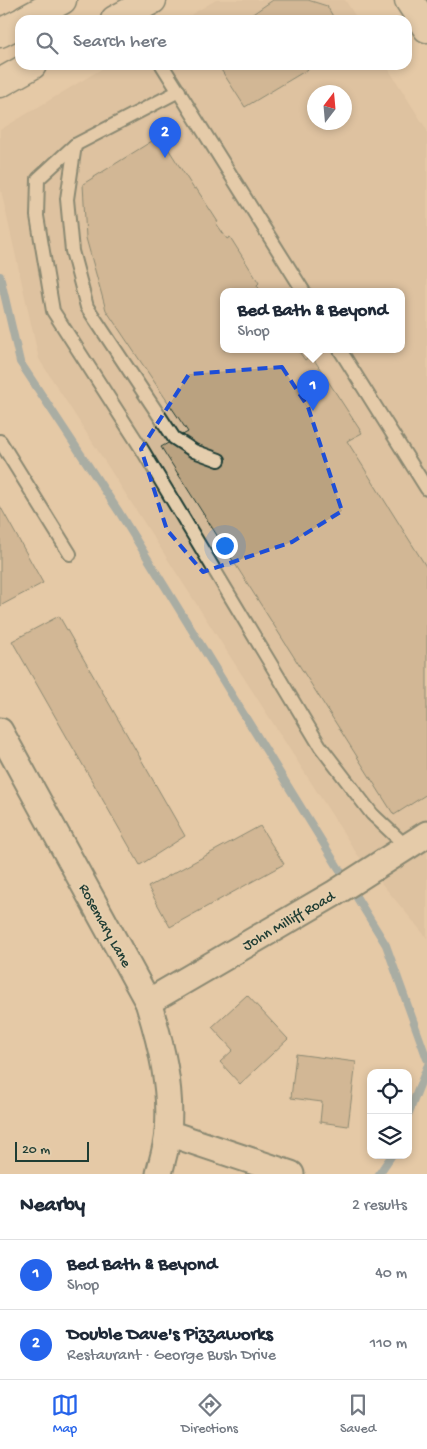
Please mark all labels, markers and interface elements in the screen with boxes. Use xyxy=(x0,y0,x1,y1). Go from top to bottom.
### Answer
search box xyxy=(15,15,412,70)
icon: search xyxy=(33,29,61,57)
text: Search here xyxy=(73,31,167,54)
north arrow xyxy=(307,85,352,130)
pin: 2 xyxy=(149,117,181,158)
popup xyxy=(220,288,405,353)
text: Bed Bath & Beyond xyxy=(237,300,388,323)
text: Shop xyxy=(237,323,270,342)
pin: 1 xyxy=(297,370,329,411)
your location xyxy=(212,533,238,559)
street label: Rosemary Lane xyxy=(74,881,135,971)
street label: John Milliff Road xyxy=(240,887,339,955)
map controls xyxy=(367,1069,412,1159)
button: locate xyxy=(367,1069,412,1114)
button: layers xyxy=(367,1114,412,1159)
scale bar xyxy=(15,1139,89,1162)
text: 20 m xyxy=(22,1142,50,1159)
text: Nearby xyxy=(20,1194,85,1219)
text: 2 results xyxy=(352,1197,407,1216)
text: Bed Bath & Beyond xyxy=(67,1254,217,1277)
text: 1 xyxy=(33,1265,39,1284)
text: 40 m xyxy=(375,1265,407,1284)
text: Shop xyxy=(67,1277,99,1296)
text: Double Dave's Pizzaworks xyxy=(67,1324,273,1347)
text: 2 xyxy=(32,1335,40,1354)
text: 110 m xyxy=(370,1335,407,1354)
text: Restaurant · George Bush Drive xyxy=(67,1347,276,1366)
tab: Map xyxy=(51,1391,79,1438)
tab: Directions xyxy=(181,1391,238,1438)
tab: Saved xyxy=(340,1391,376,1438)

